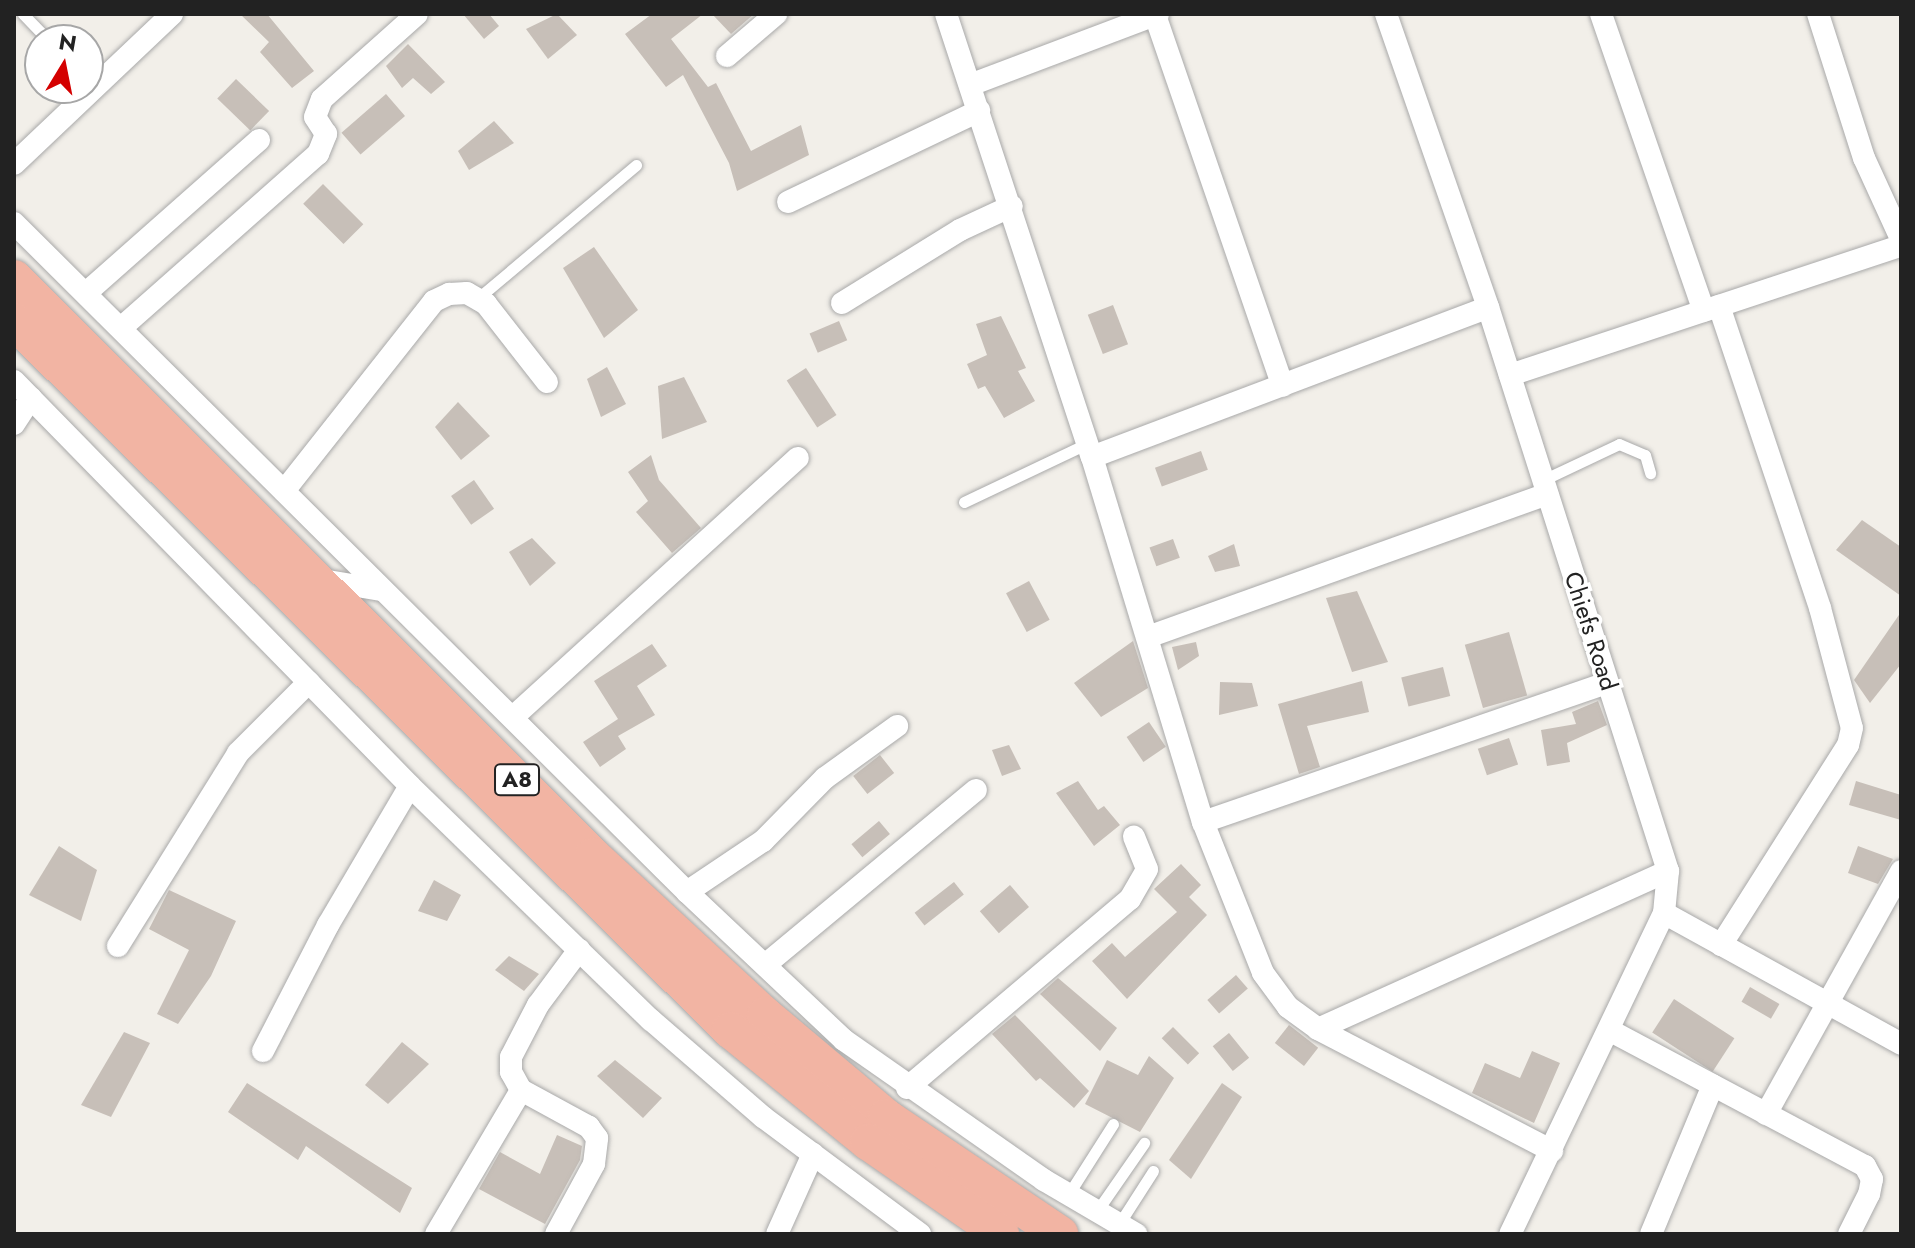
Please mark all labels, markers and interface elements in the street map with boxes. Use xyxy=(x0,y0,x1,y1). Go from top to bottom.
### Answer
north arrow xyxy=(24,24,104,104)
text: N xyxy=(56,25,79,60)
street label: Chiefs Road xyxy=(1558,568,1624,694)
road number: A8 xyxy=(493,762,541,798)

